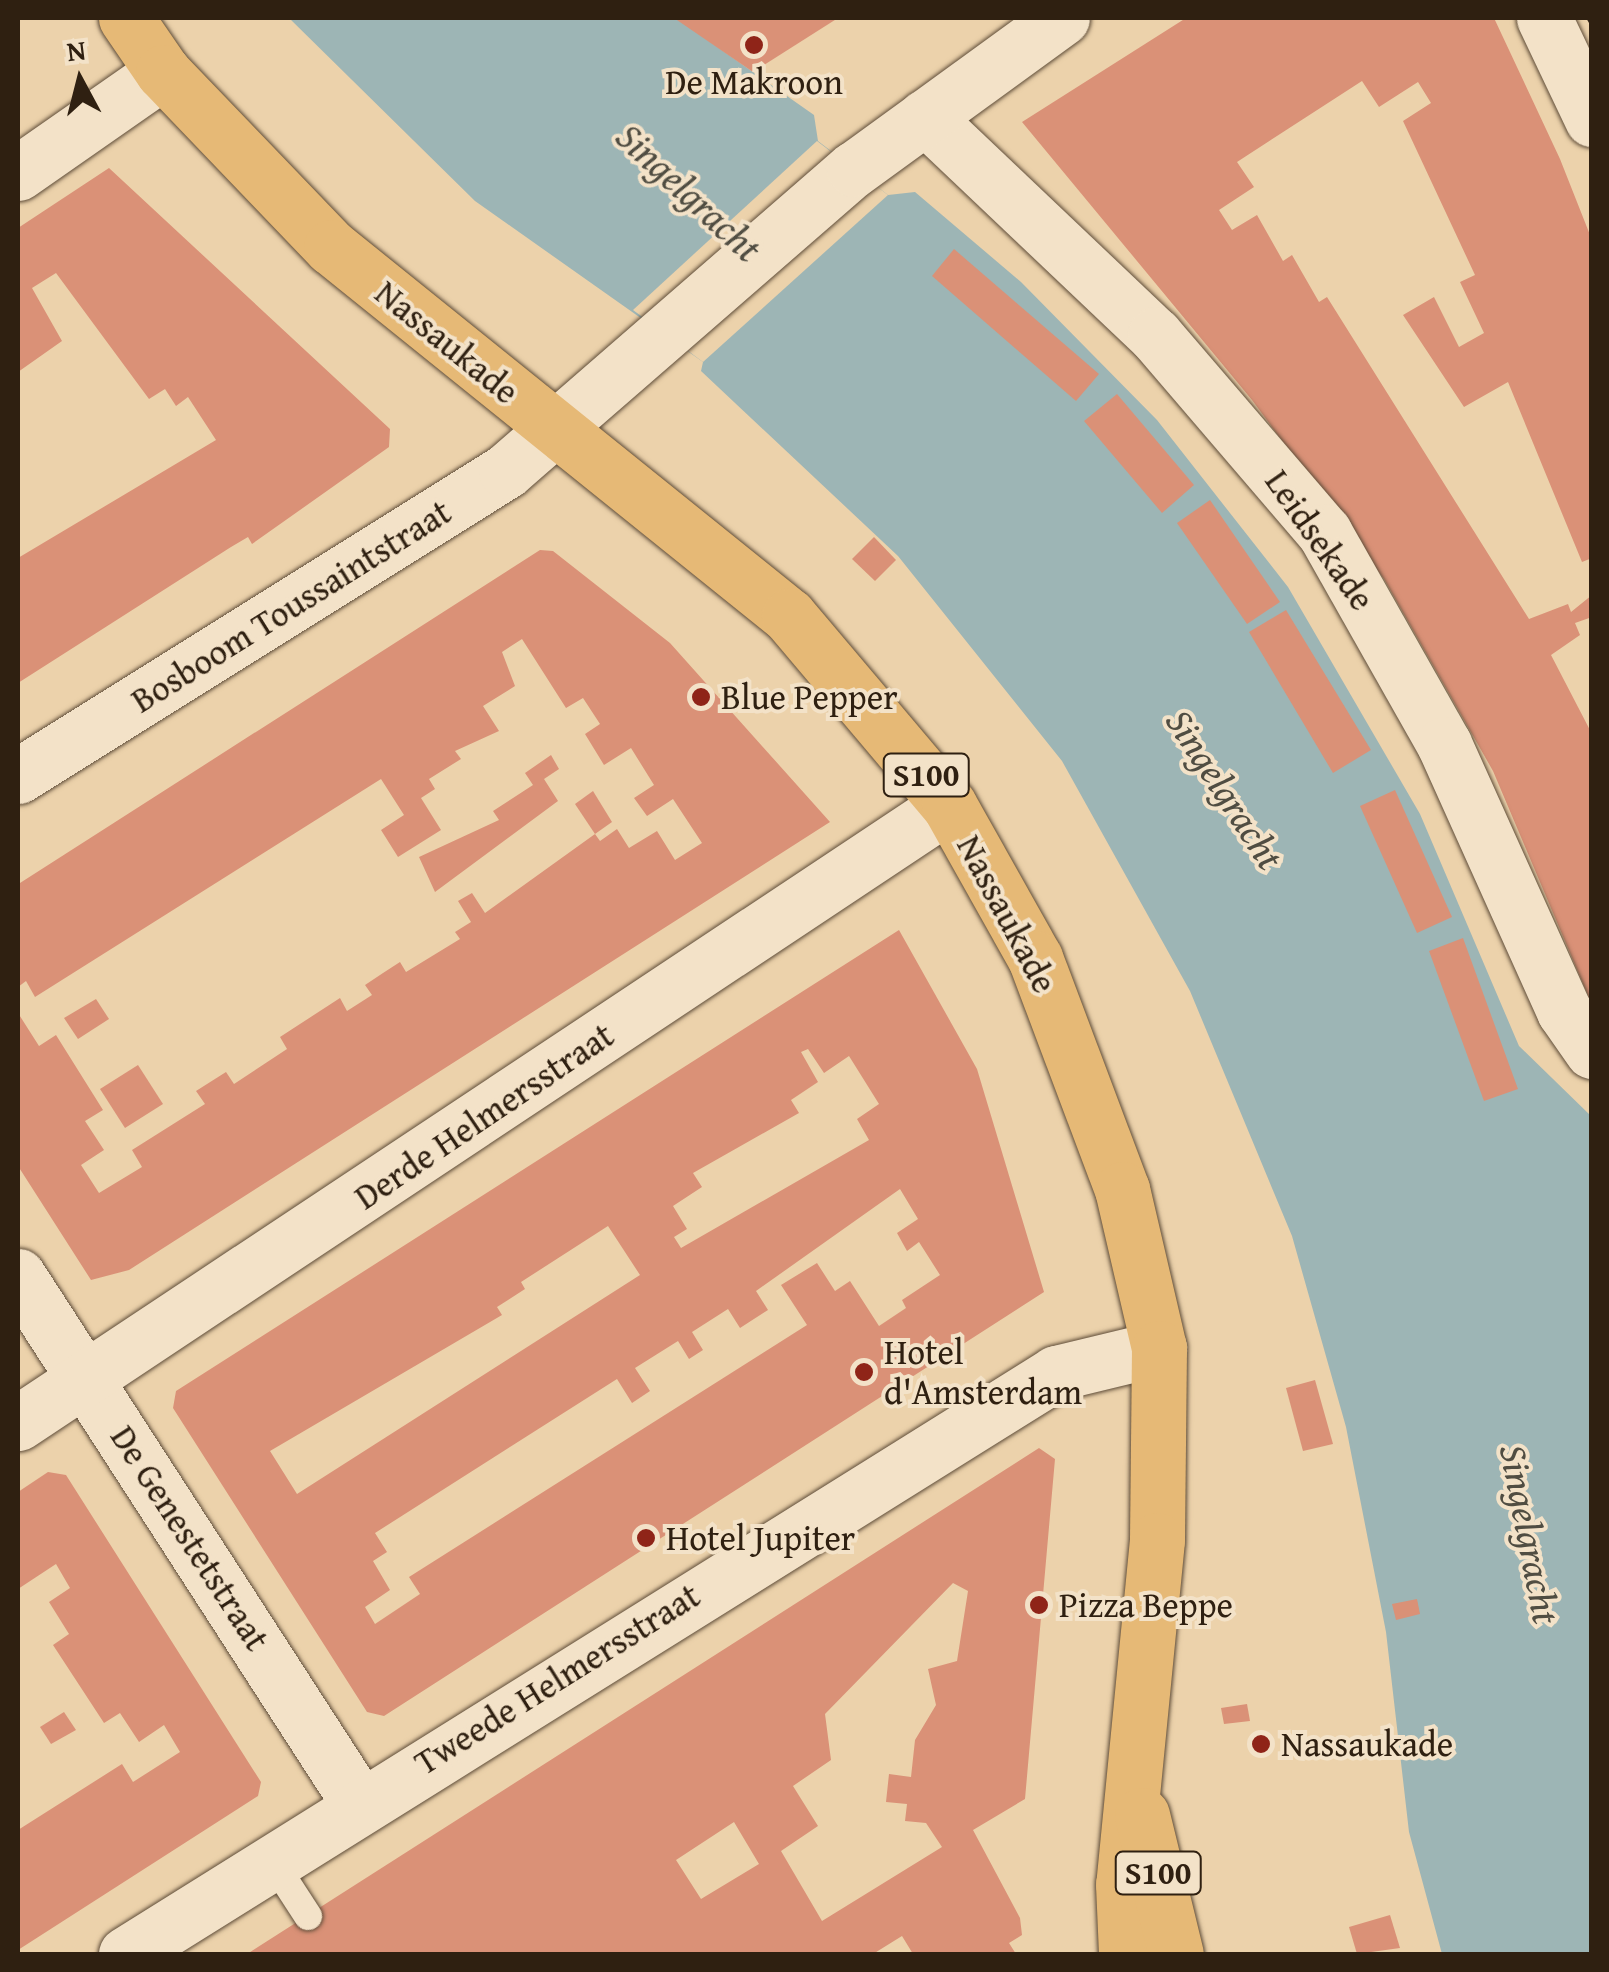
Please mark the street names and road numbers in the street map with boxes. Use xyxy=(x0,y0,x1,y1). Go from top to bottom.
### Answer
street label: Nassaukade xyxy=(367,272,527,412)
street label: Leidsekade xyxy=(1256,462,1384,618)
street label: Bosboom Toussaintstraat xyxy=(124,490,458,722)
road number: S100 xyxy=(881,748,971,802)
street label: Nassaukade xyxy=(948,828,1066,1000)
street label: Derde Helmersstraat xyxy=(347,1014,621,1218)
street label: De Genestetstraat xyxy=(102,1418,278,1658)
street label: Tweede Helmersstraat xyxy=(407,1574,707,1784)
road number: S100 xyxy=(1113,1846,1203,1900)

